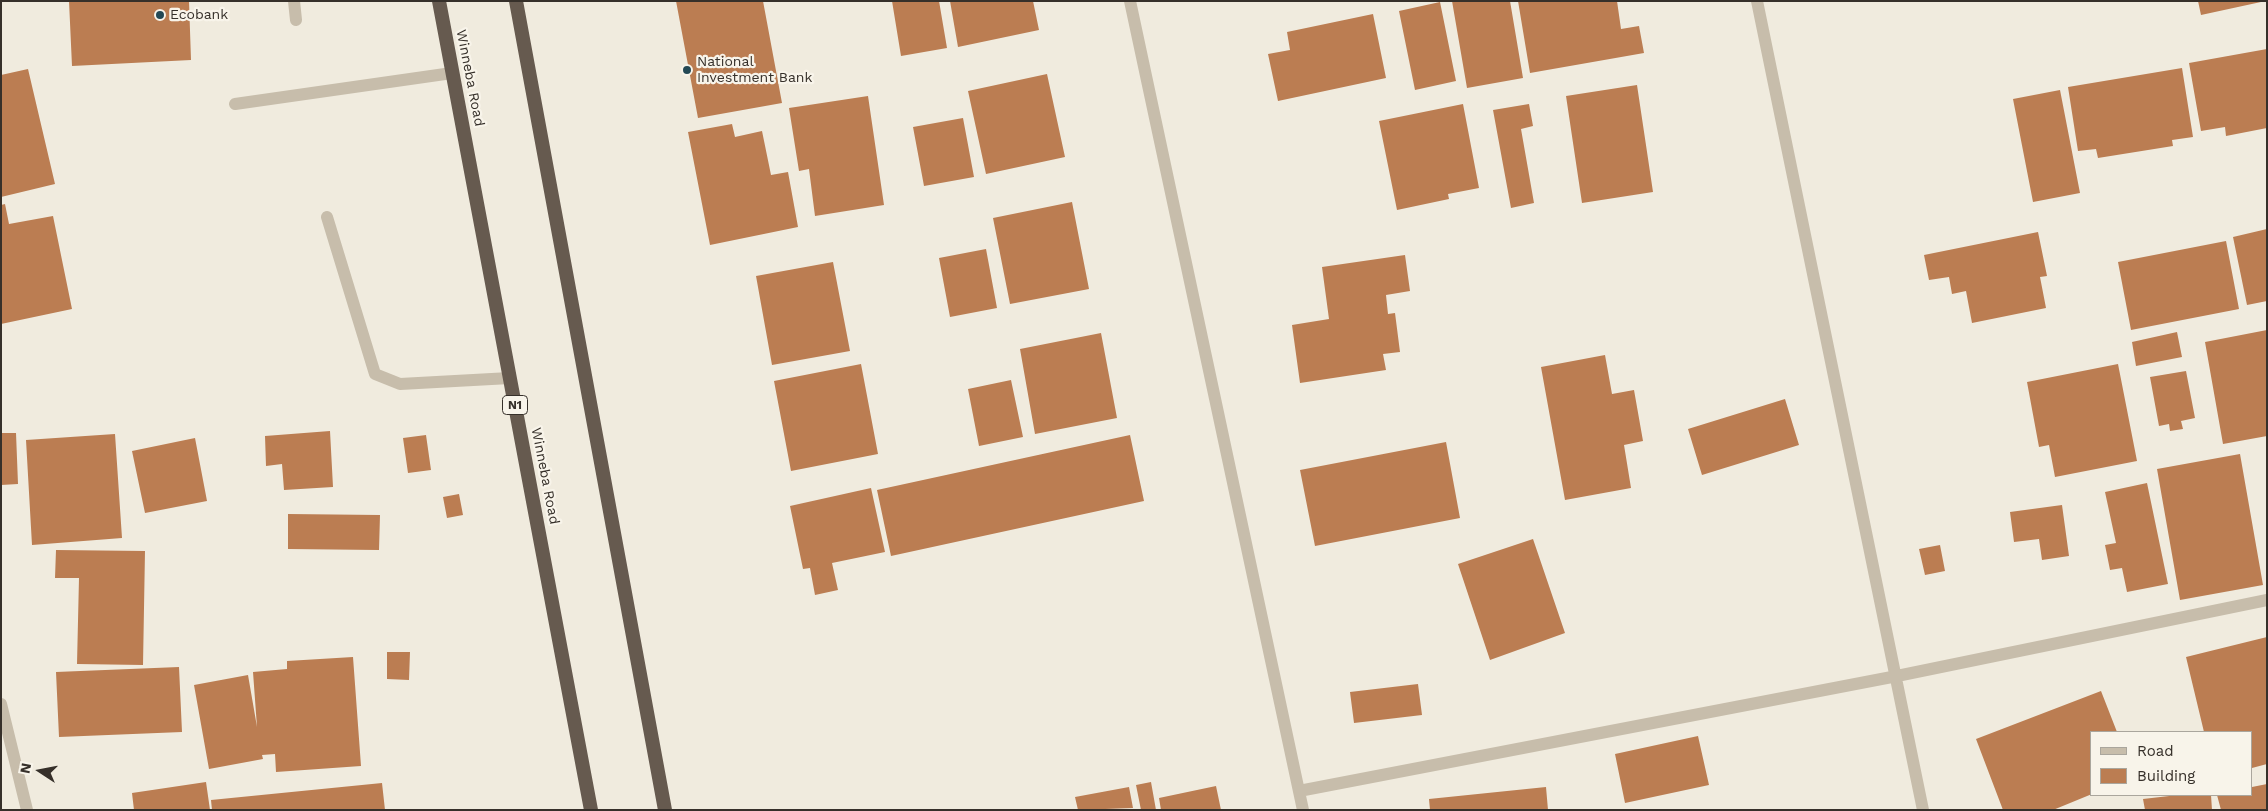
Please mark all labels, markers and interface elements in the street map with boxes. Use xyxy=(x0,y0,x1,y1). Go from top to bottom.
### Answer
place label: Ecobank xyxy=(170,7,228,23)
marker: Ecobank xyxy=(154,9,166,21)
street label: Winneba Road xyxy=(452,28,488,128)
place label: National Investment Bank xyxy=(697,54,812,86)
marker: National Investment Bank xyxy=(681,64,693,76)
road number: N1 xyxy=(502,396,528,414)
street label: Winneba Road xyxy=(527,426,563,526)
legend xyxy=(2090,731,2253,796)
text: Road xyxy=(2137,742,2174,760)
north arrow xyxy=(15,746,65,796)
text: N xyxy=(16,762,34,775)
text: Building xyxy=(2137,767,2195,785)

